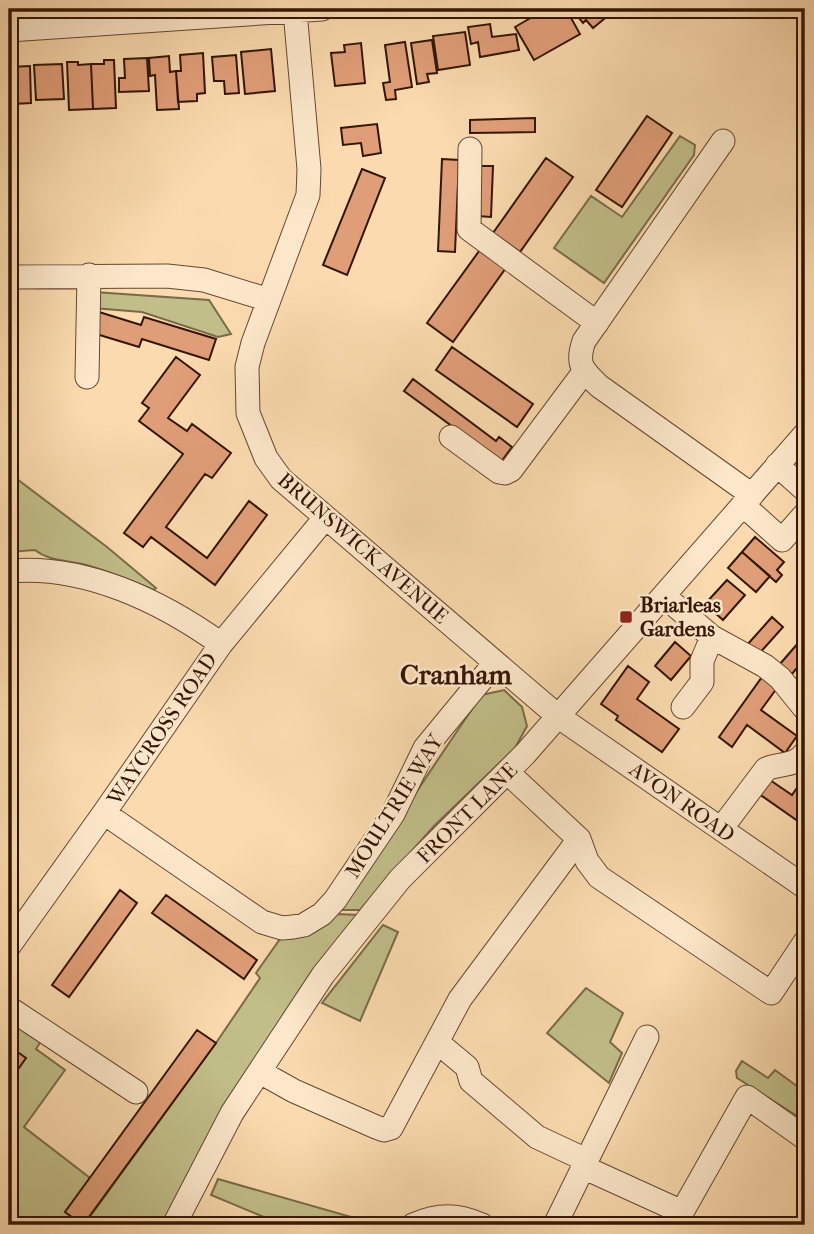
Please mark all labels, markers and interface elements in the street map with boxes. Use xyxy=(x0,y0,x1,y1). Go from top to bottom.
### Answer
street label: BRUNSWICK AVENUE xyxy=(273,468,453,628)
place label: Briarleas Gardens xyxy=(640,593,721,641)
marker: Briarleas Gardens xyxy=(618,609,634,625)
street label: WAYCROSS ROAD xyxy=(102,648,222,810)
district label: Cranham xyxy=(400,658,513,691)
street label: MOULTRIE WAY xyxy=(340,729,448,882)
street label: AVON ROAD xyxy=(624,756,739,847)
street label: FRONT LANE xyxy=(412,758,522,868)

